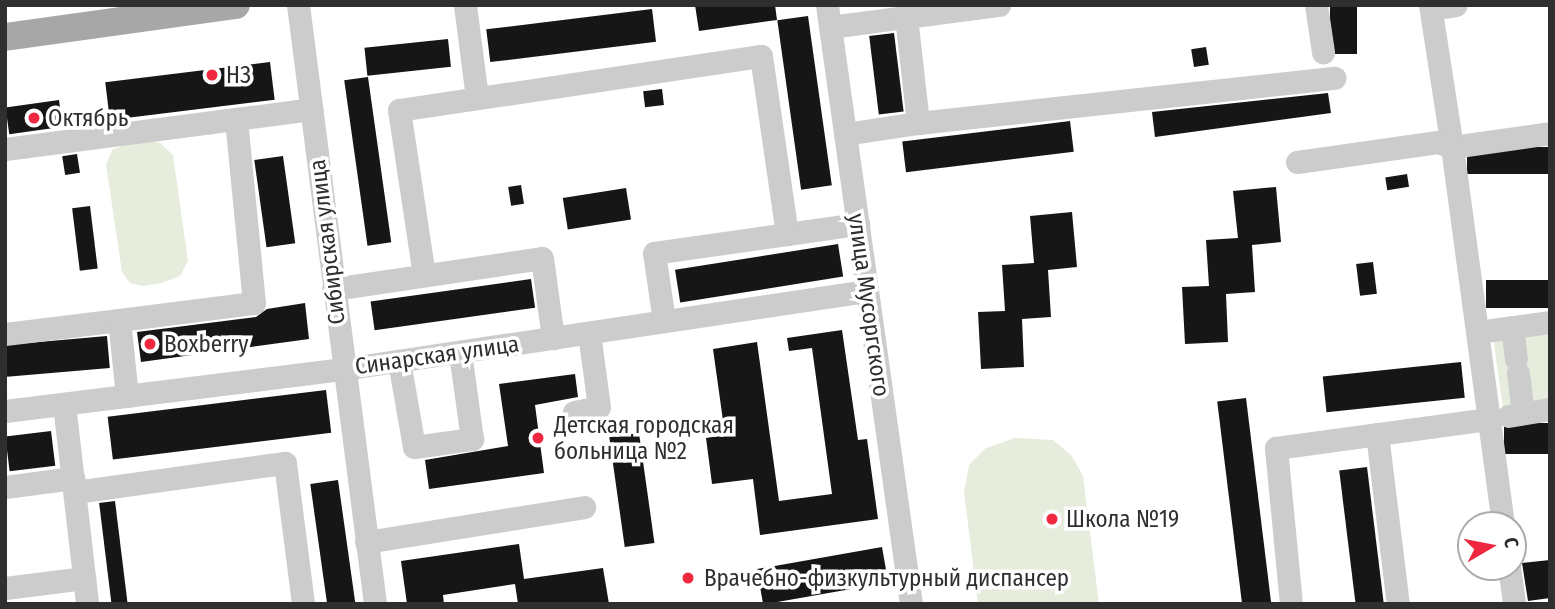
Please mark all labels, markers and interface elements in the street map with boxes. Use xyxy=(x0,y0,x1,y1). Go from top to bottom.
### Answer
place label: НЗ xyxy=(226,61,251,89)
marker: НЗ xyxy=(204,67,220,83)
place label: Октябрь xyxy=(48,104,128,132)
marker: Октябрь xyxy=(26,110,42,126)
street label: Сибирская улица xyxy=(303,158,351,326)
street label: улица Мусоргского xyxy=(842,212,896,398)
place label: Boxberry xyxy=(164,330,248,358)
street label: Синарская улица xyxy=(353,330,521,380)
marker: Boxberry xyxy=(142,336,158,352)
place label: Детская городская больница №2 xyxy=(554,411,734,465)
marker: Детская городская больница №2 xyxy=(528,428,548,448)
place label: Школа №19 xyxy=(1066,505,1179,533)
marker: Школа №19 xyxy=(1044,511,1060,527)
north arrow xyxy=(1457,511,1527,581)
text: С xyxy=(1499,536,1523,550)
place label: Врачебно-физкультурный диспансер xyxy=(704,564,1069,592)
marker: Врачебно-физкультурный диспансер xyxy=(678,568,698,588)

